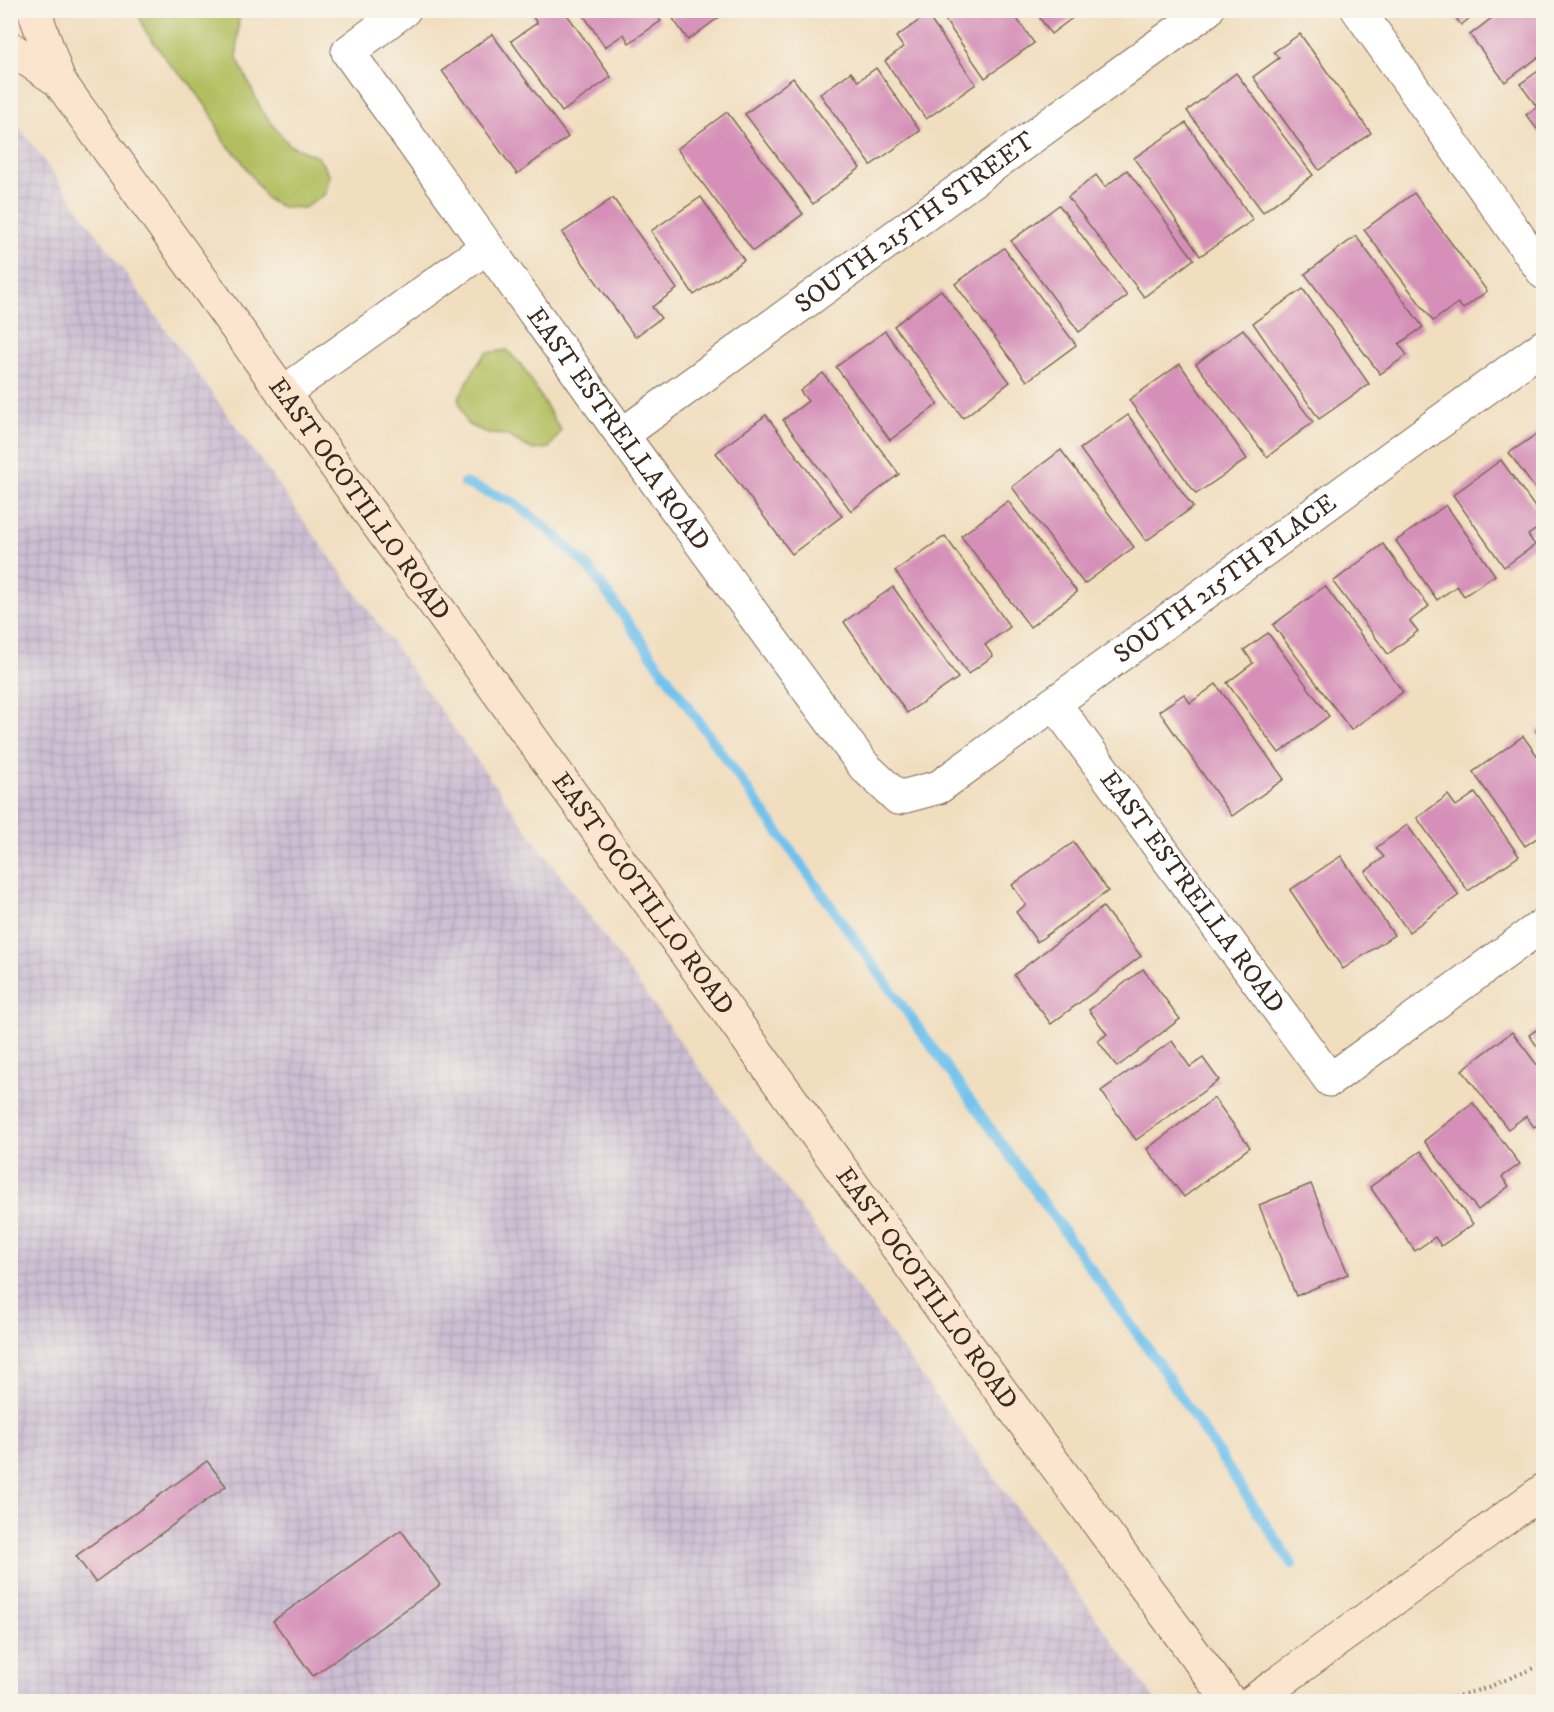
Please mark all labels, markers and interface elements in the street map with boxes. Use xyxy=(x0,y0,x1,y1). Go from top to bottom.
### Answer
street label: SOUTH 215TH STREET xyxy=(788,124,1042,320)
street label: EAST ESTRELLA ROAD xyxy=(519,301,718,557)
street label: EAST OCOTILLO ROAD xyxy=(261,371,458,627)
street label: SOUTH 215TH PLACE xyxy=(1107,486,1343,671)
street label: EAST ESTRELLA ROAD xyxy=(1092,764,1292,1020)
street label: EAST OCOTILLO ROAD xyxy=(545,766,741,1021)
street label: EAST OCOTILLO ROAD xyxy=(828,1160,1025,1416)

